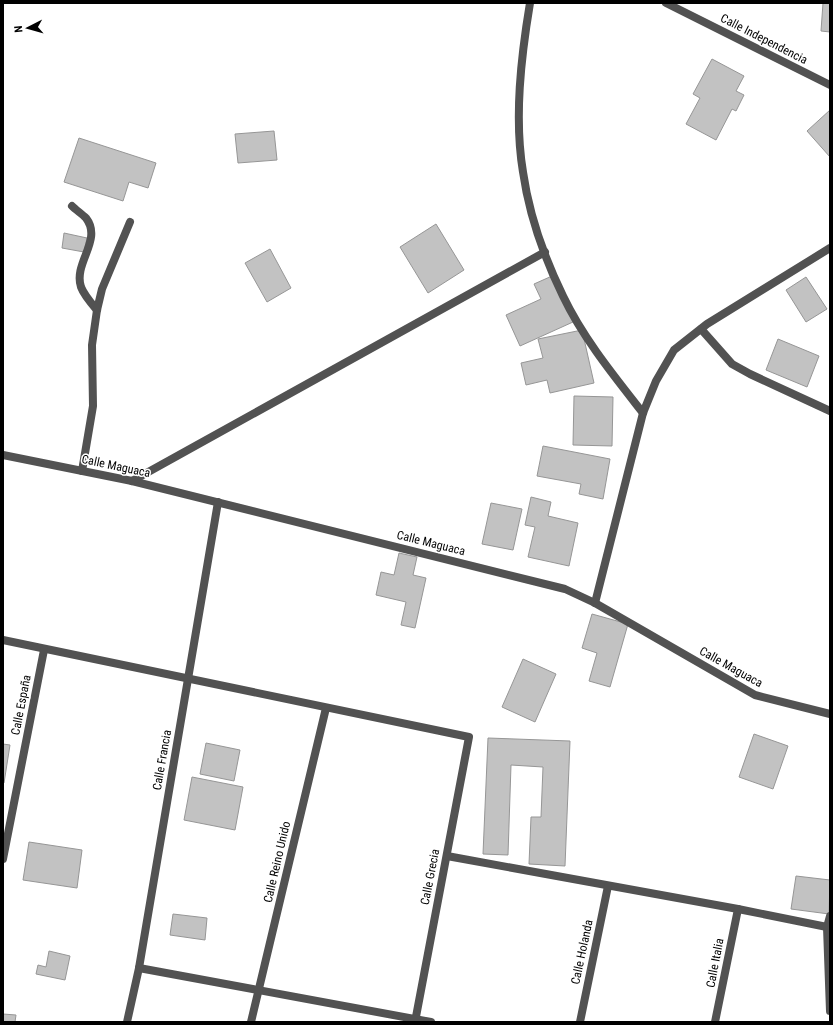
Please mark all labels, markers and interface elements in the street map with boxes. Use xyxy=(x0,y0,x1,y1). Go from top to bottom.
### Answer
north arrow xyxy=(8,8,48,48)
street label: Calle Independencia xyxy=(718,11,810,67)
text: N xyxy=(12,25,25,33)
street label: Calle Maguaca xyxy=(80,452,152,480)
street label: Calle Maguaca xyxy=(395,528,467,558)
street label: Calle Maguaca xyxy=(697,644,765,690)
street label: Calle España xyxy=(8,673,34,736)
street label: Calle Francia xyxy=(150,728,174,791)
street label: Calle Reino Unido xyxy=(261,820,293,904)
street label: Calle Grecia xyxy=(418,848,442,906)
street label: Calle Holanda xyxy=(568,918,596,986)
street label: Calle Italia xyxy=(703,937,727,989)

